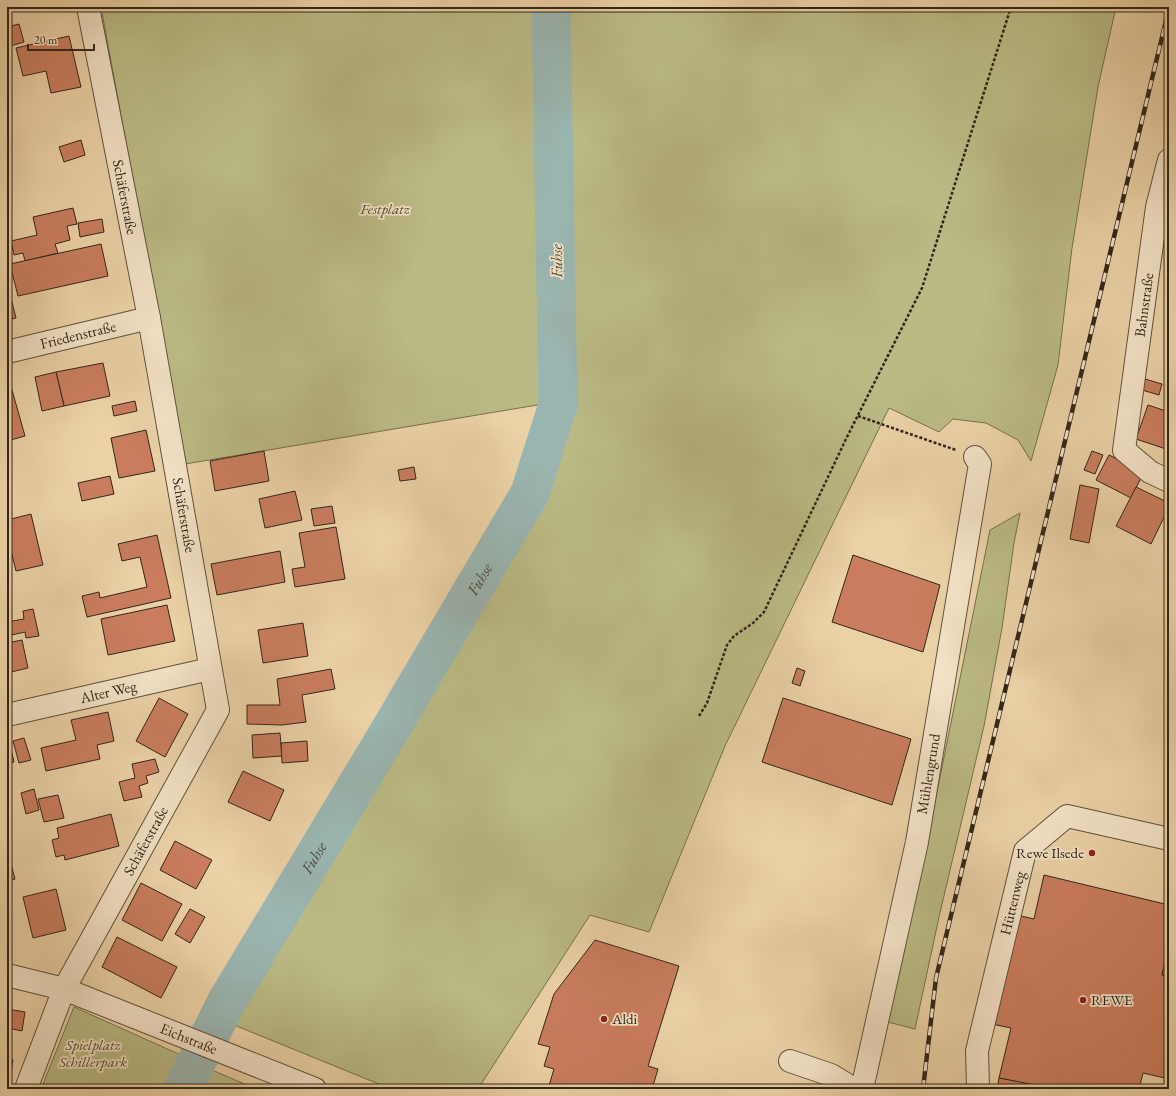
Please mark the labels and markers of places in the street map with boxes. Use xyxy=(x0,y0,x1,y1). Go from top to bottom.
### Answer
place label: Rewe Ilsede xyxy=(1016,843,1084,862)
marker: Rewe Ilsede xyxy=(1087,848,1097,858)
place label: REWE xyxy=(1091,990,1133,1009)
marker: REWE xyxy=(1078,995,1088,1005)
place label: Aldi xyxy=(611,1009,638,1028)
marker: Aldi xyxy=(599,1014,609,1024)

